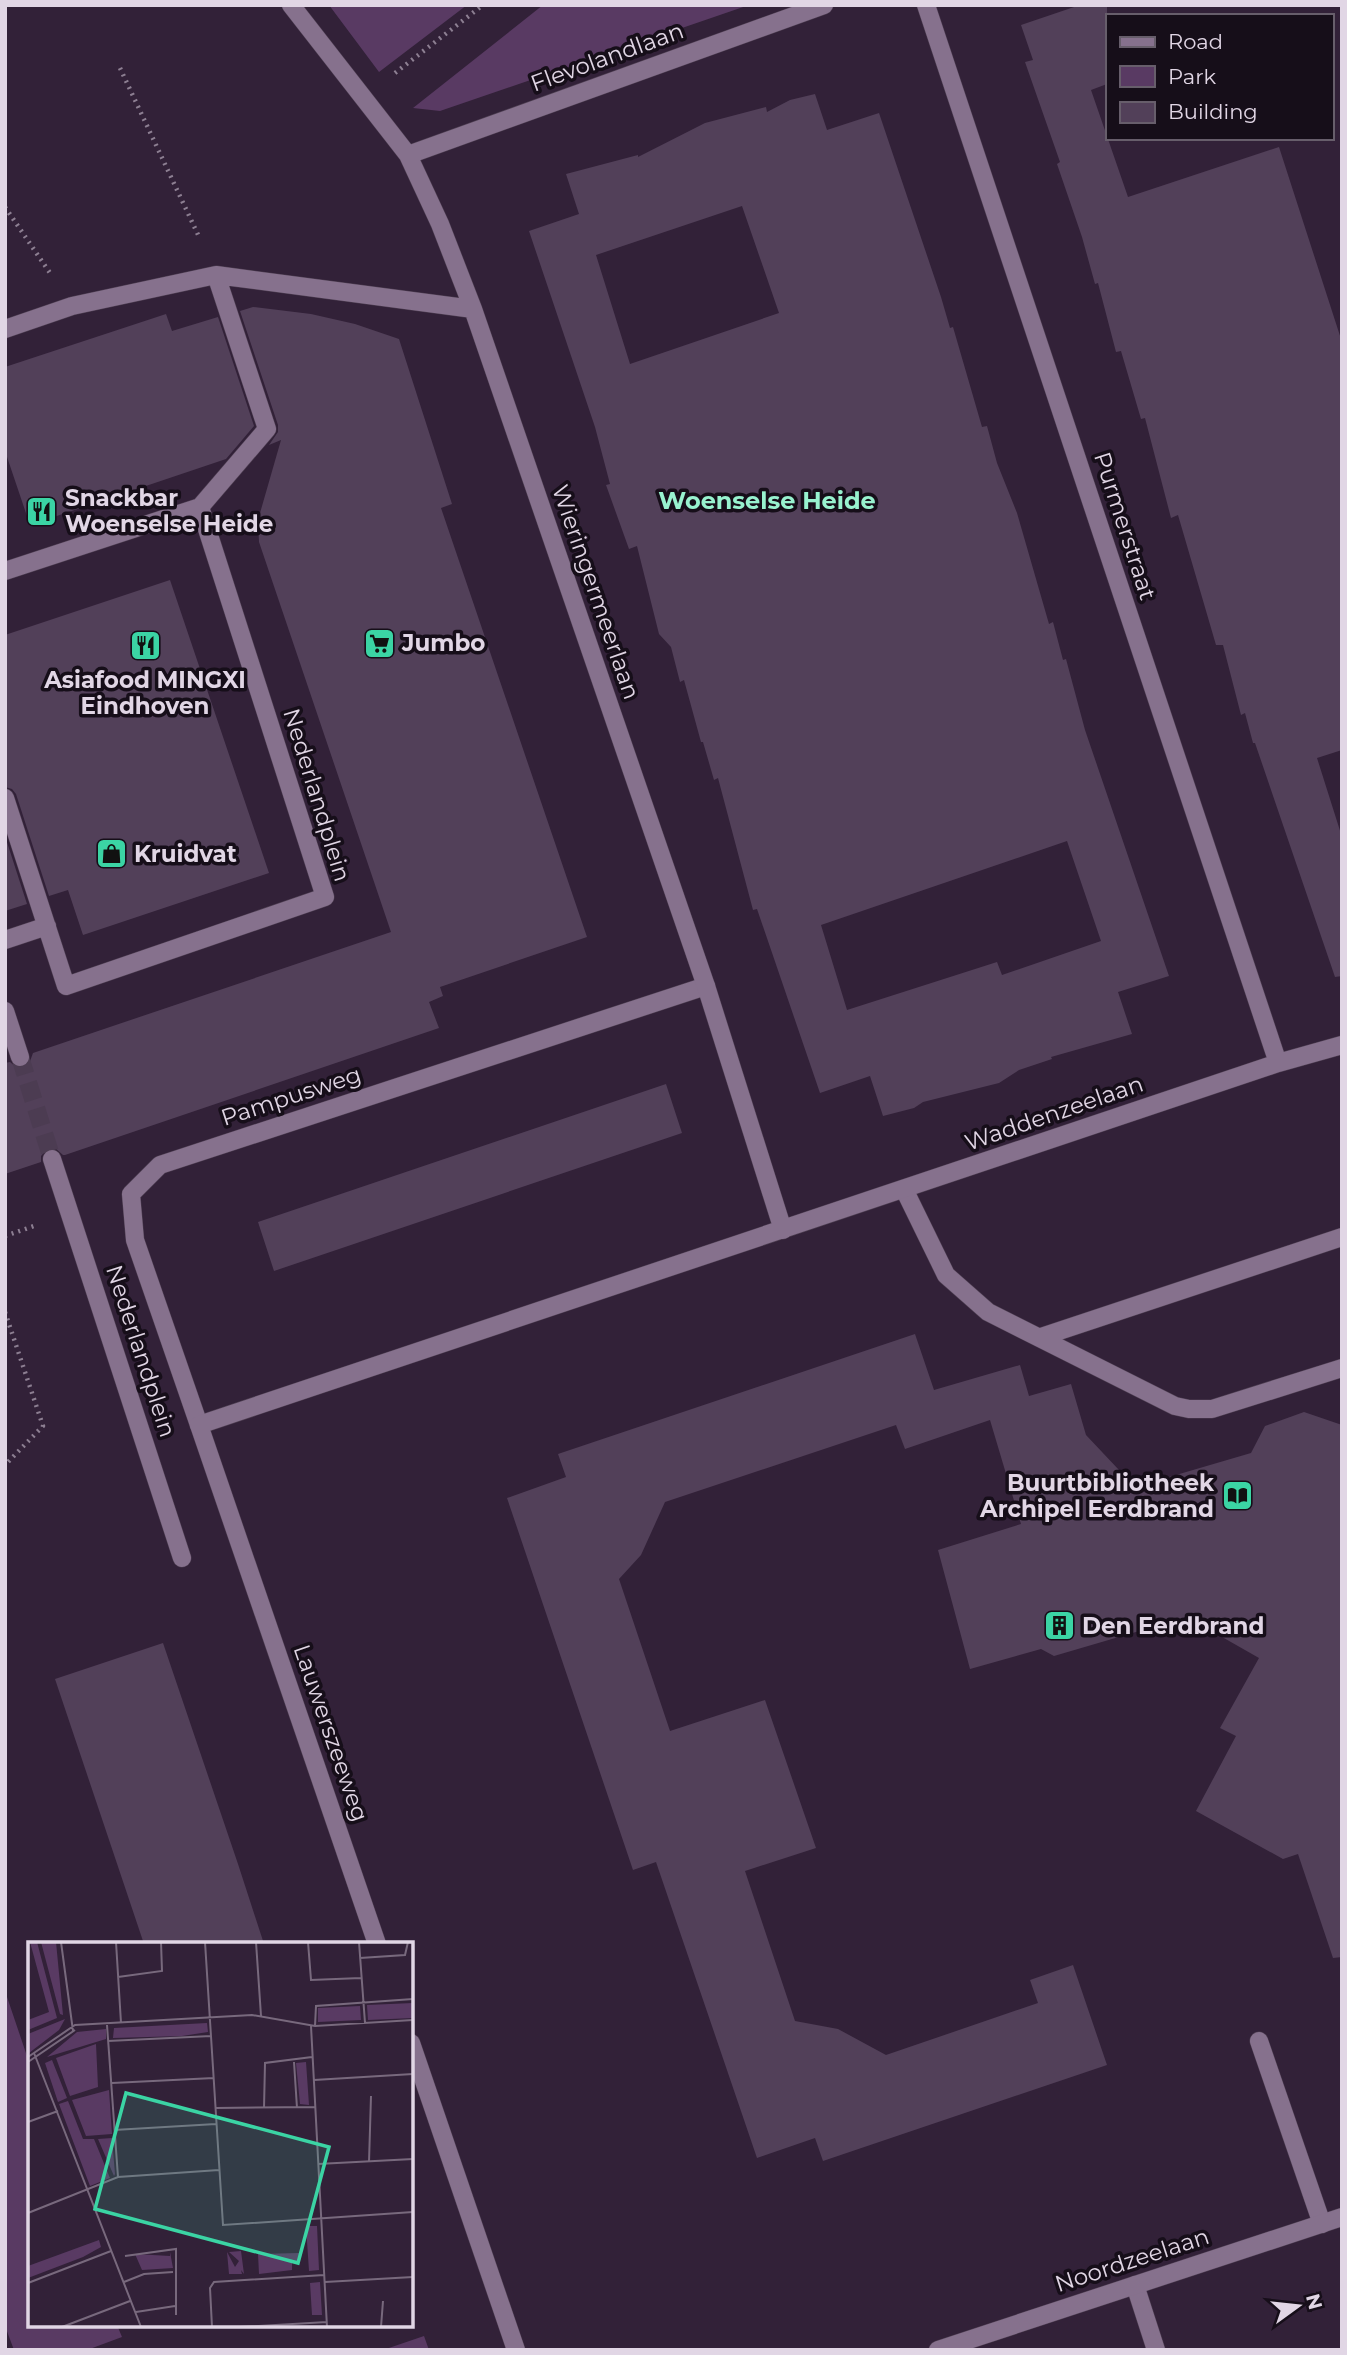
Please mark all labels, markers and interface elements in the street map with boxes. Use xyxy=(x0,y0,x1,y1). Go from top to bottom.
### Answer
legend xyxy=(1106,14,1333,140)
street label: Flevolandlaan xyxy=(527,16,687,98)
text: Road xyxy=(1168,29,1223,54)
text: Park xyxy=(1168,64,1216,89)
text: Building xyxy=(1168,99,1258,124)
street label: Purmerstraat xyxy=(1088,449,1162,603)
street label: Wieringermeerlaan xyxy=(546,481,646,703)
place label: Snackbar Woenselse Heide xyxy=(65,484,273,538)
district label: Woenselse Heide xyxy=(658,486,876,515)
restaurant icon: Snackbar Woenselse Heide xyxy=(25,494,59,528)
supermarket icon: Jumbo xyxy=(362,626,396,660)
restaurant icon: Asiafood MINGXI Eindhoven xyxy=(128,629,162,663)
place label: Jumbo xyxy=(401,629,485,657)
place label: Asiafood MINGXI Eindhoven xyxy=(43,666,246,720)
street label: Nederlandplein xyxy=(277,705,357,885)
shop icon: Kruidvat xyxy=(94,837,128,871)
place label: Kruidvat xyxy=(134,840,237,868)
street label: Pampusweg xyxy=(217,1060,365,1132)
street label: Waddenzeelaan xyxy=(961,1069,1147,1157)
street label: Nederlandplein xyxy=(100,1261,182,1441)
place label: Buurtbibliotheek Archipel Eerdbrand xyxy=(979,1469,1215,1523)
library icon: Buurtbibliotheek Archipel Eerdbrand xyxy=(1220,1479,1254,1513)
building icon: Den Eerdbrand xyxy=(1042,1609,1076,1643)
place label: Den Eerdbrand xyxy=(1082,1612,1264,1640)
street label: Lauwerszeeweg xyxy=(288,1641,374,1825)
inset map xyxy=(28,1942,413,2327)
street label: Noordzeelaan xyxy=(1051,2222,1213,2298)
north arrow xyxy=(1263,2271,1333,2341)
text: N xyxy=(1301,2291,1327,2312)

